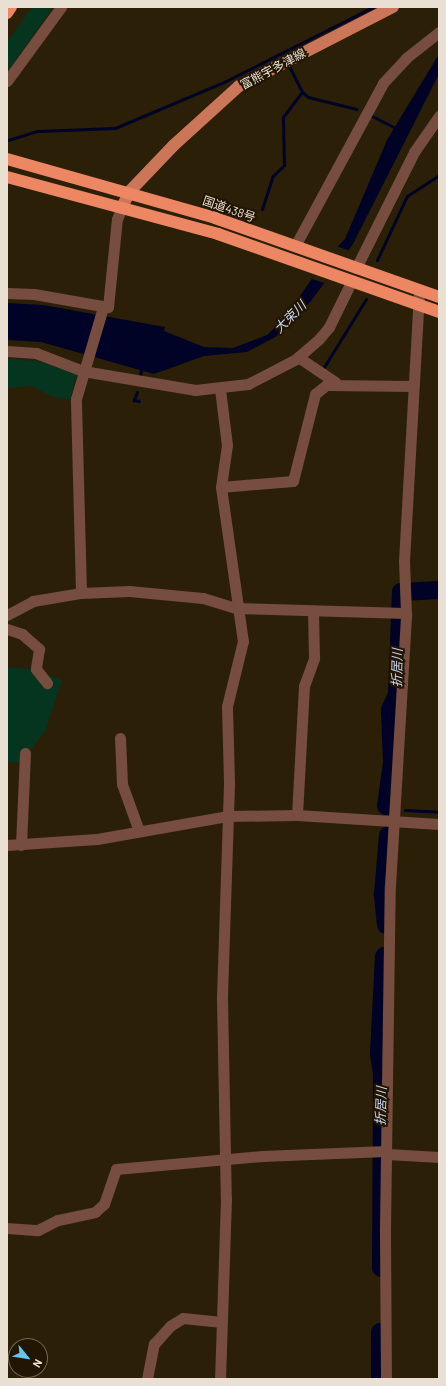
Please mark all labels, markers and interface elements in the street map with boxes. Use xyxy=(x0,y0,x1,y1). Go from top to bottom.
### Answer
street label: 富熊宇多津線 xyxy=(238,46,308,92)
street label: 国道438号 xyxy=(201,193,257,225)
water label: 大束川 xyxy=(271,298,309,336)
water label: 折居川 xyxy=(389,648,405,688)
water label: 折居川 xyxy=(373,1086,389,1126)
north arrow xyxy=(8,1338,48,1378)
text: N xyxy=(31,1357,45,1370)

